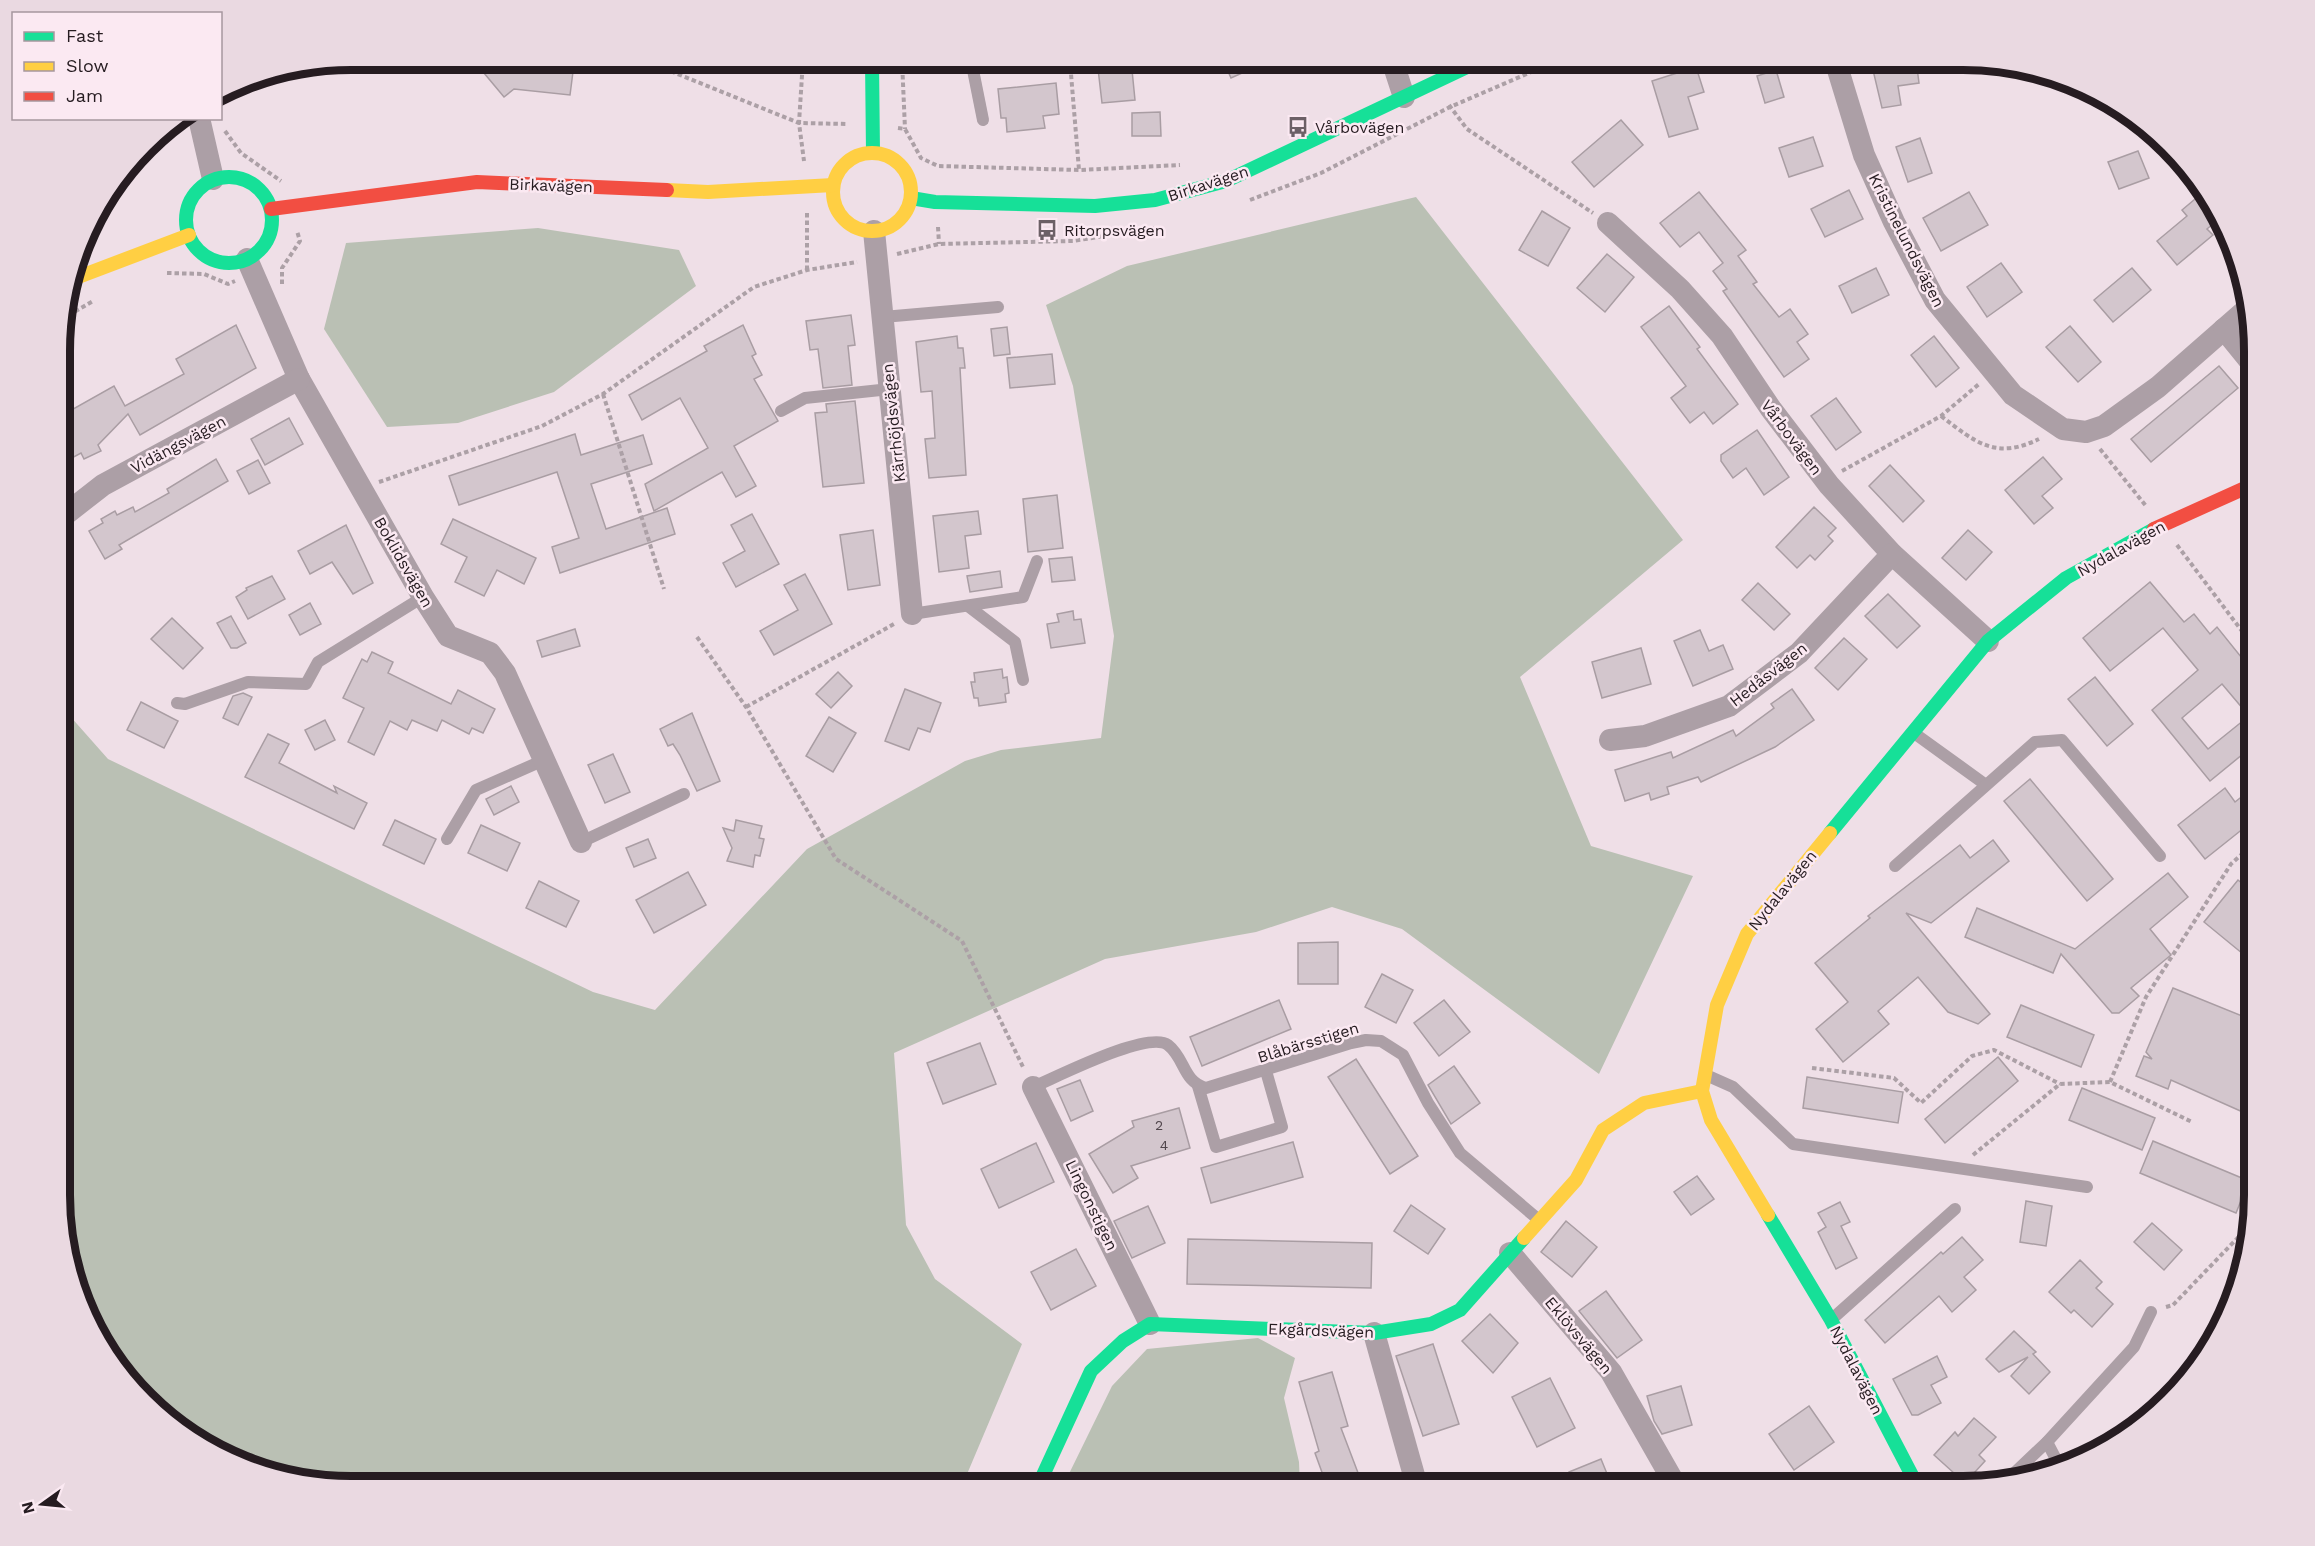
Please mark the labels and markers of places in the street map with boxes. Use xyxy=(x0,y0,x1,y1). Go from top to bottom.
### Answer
bus stop icon: Vårbovägen xyxy=(1286,115,1310,139)
place label: Vårbovägen xyxy=(1315,118,1404,137)
bus stop icon: Ritorpsvägen xyxy=(1035,218,1059,242)
place label: Ritorpsvägen xyxy=(1064,221,1165,240)

